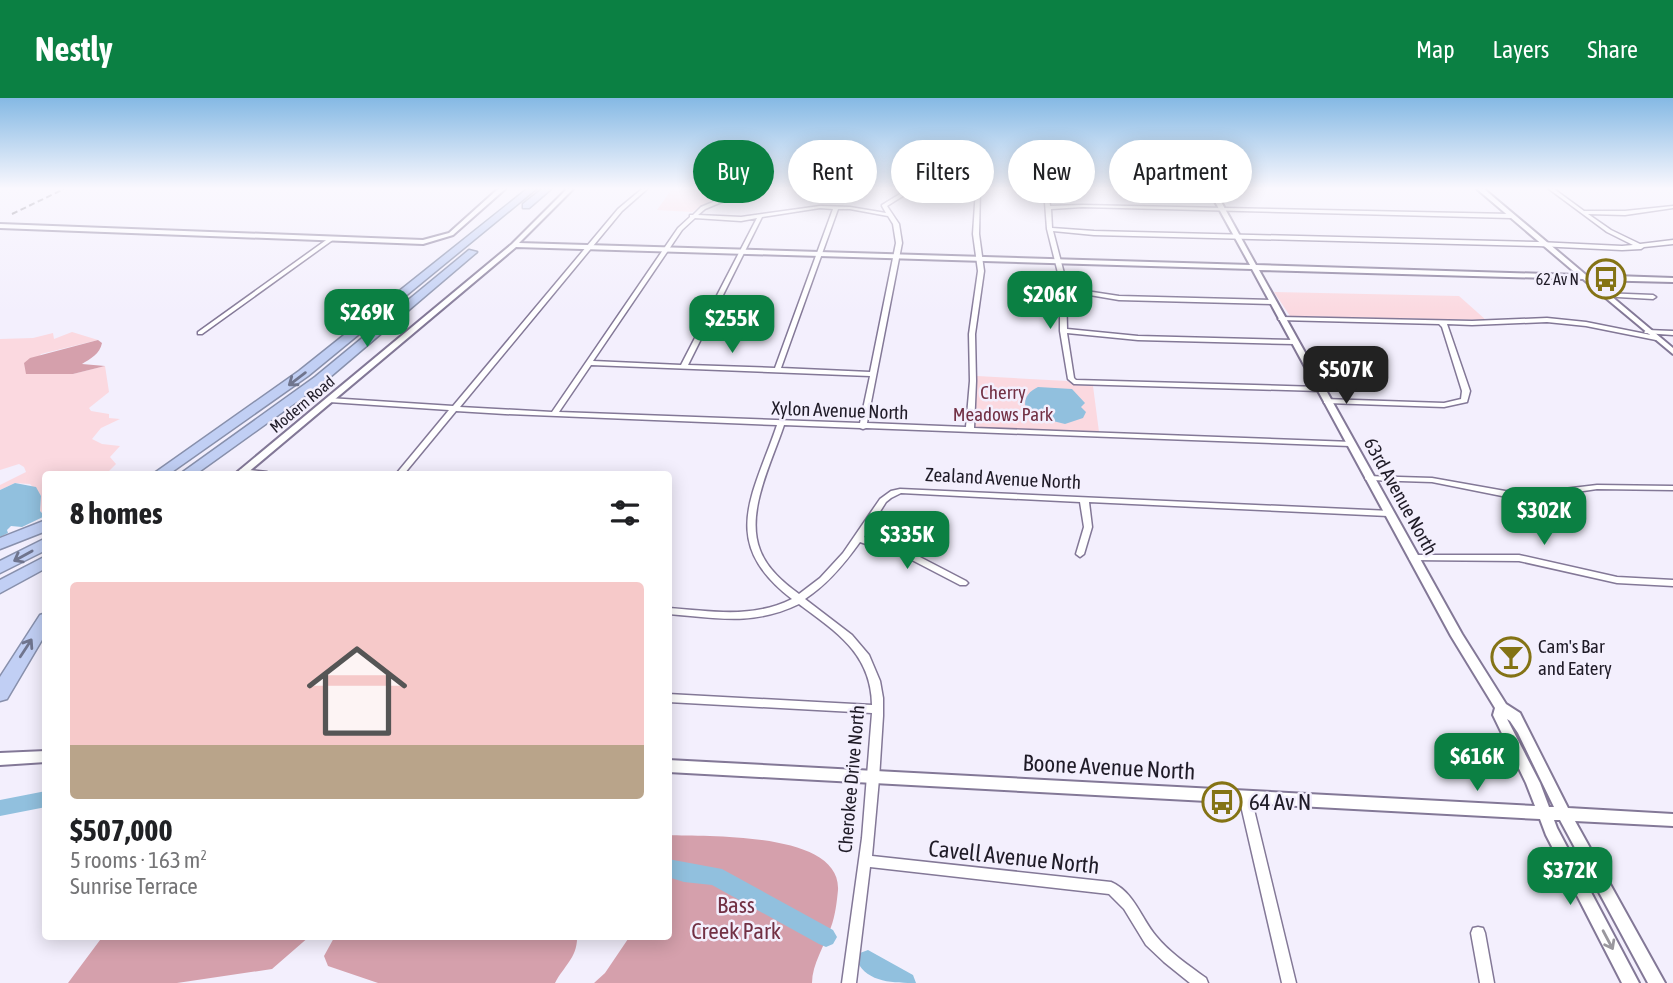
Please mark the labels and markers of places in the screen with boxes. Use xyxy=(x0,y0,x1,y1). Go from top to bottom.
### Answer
bus stop icon: 62 Av N xyxy=(1585,258,1627,300)
place label: 62 Av N xyxy=(1536,270,1579,288)
pin: $206K xyxy=(1001,272,1099,331)
pin: $269K xyxy=(318,289,416,349)
pin: $255K xyxy=(683,296,781,355)
pin: $507K xyxy=(1297,346,1395,406)
pin: $302K xyxy=(1495,488,1593,547)
pin: $335K xyxy=(858,512,956,571)
place label: Cam's Bar and Eatery xyxy=(1538,635,1612,679)
bar icon: Cam's Bar and Eatery xyxy=(1490,636,1532,678)
pin: $616K xyxy=(1428,734,1526,793)
bus stop icon: 64 Av N xyxy=(1201,781,1243,823)
place label: 64 Av N xyxy=(1249,789,1311,815)
pin: $372K xyxy=(1521,848,1619,907)

